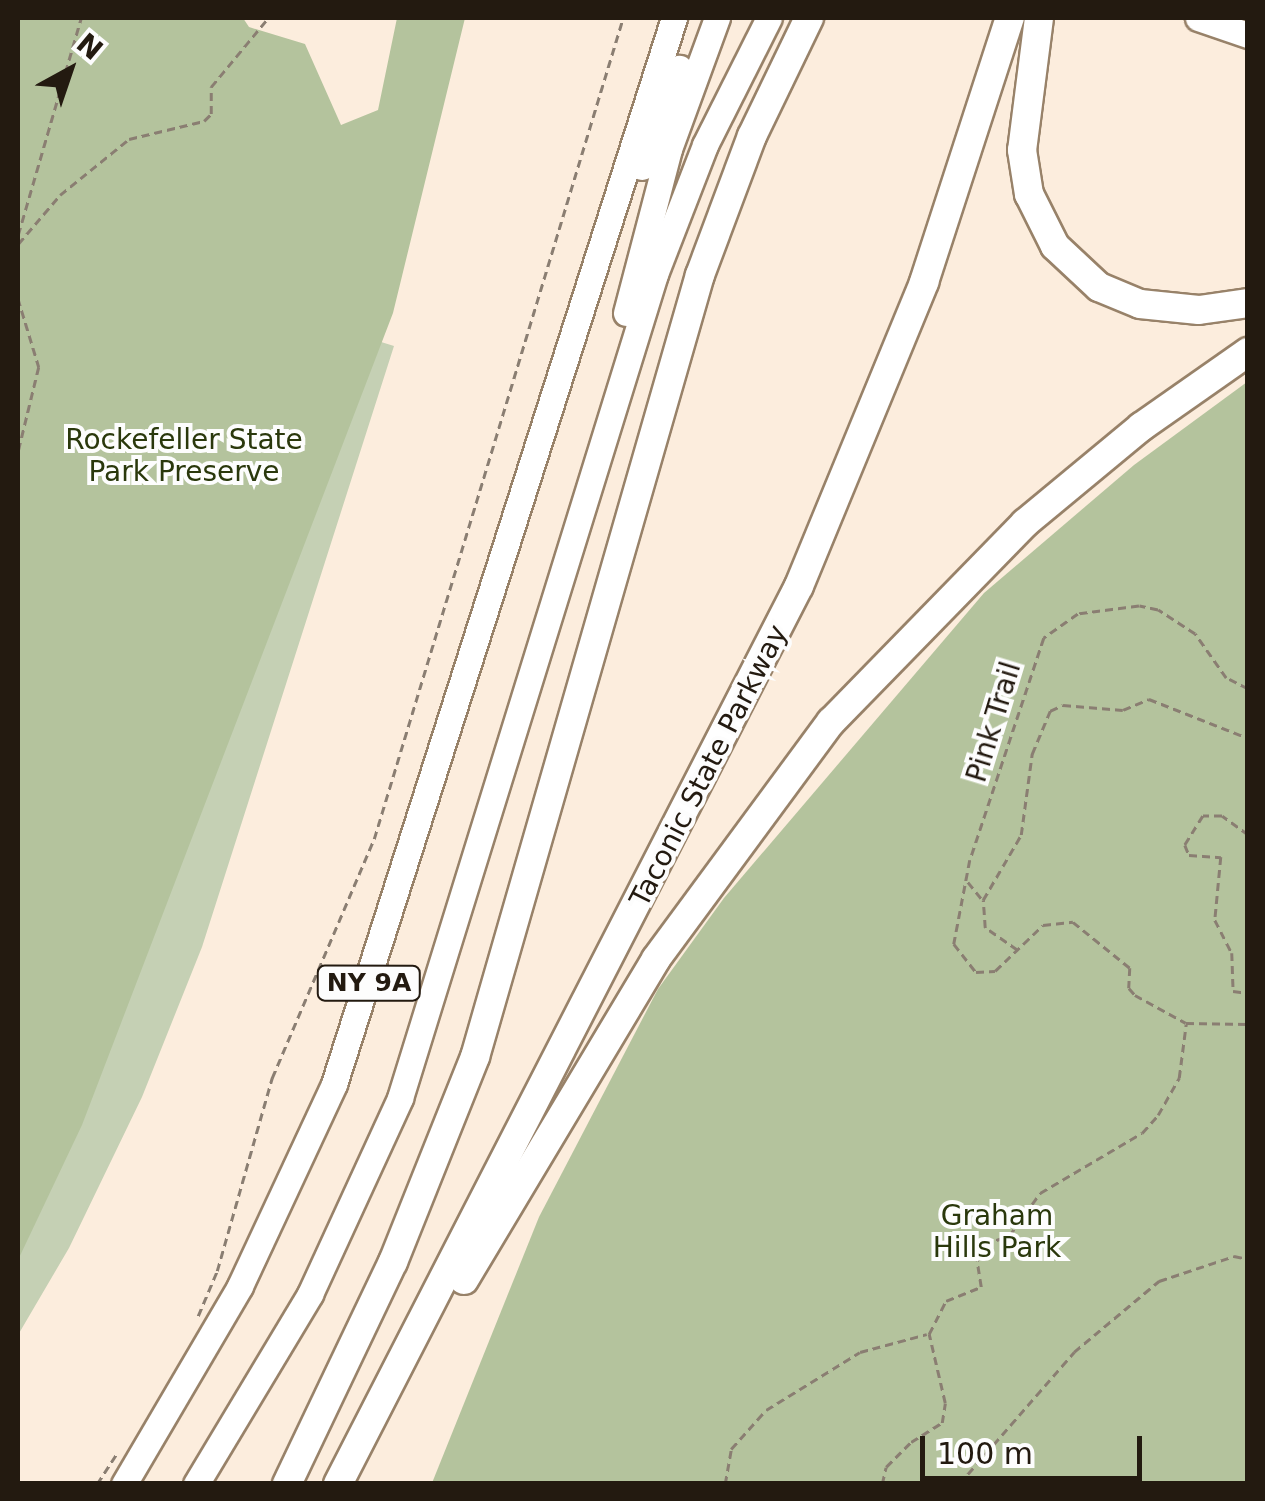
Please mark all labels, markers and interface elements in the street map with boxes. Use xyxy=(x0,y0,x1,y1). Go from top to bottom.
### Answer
north arrow xyxy=(20,20,120,120)
text: N xyxy=(70,26,109,67)
park label: Rockefeller State Park Preserve xyxy=(65,423,303,489)
street label: Taconic State Parkway xyxy=(623,619,795,913)
street label: Pink Trail xyxy=(960,658,1028,786)
road number: NY 9A xyxy=(316,963,422,1003)
park label: Graham Hills Park xyxy=(933,1199,1061,1265)
scale bar xyxy=(925,1416,1148,1478)
text: 100 m xyxy=(937,1436,1033,1471)

